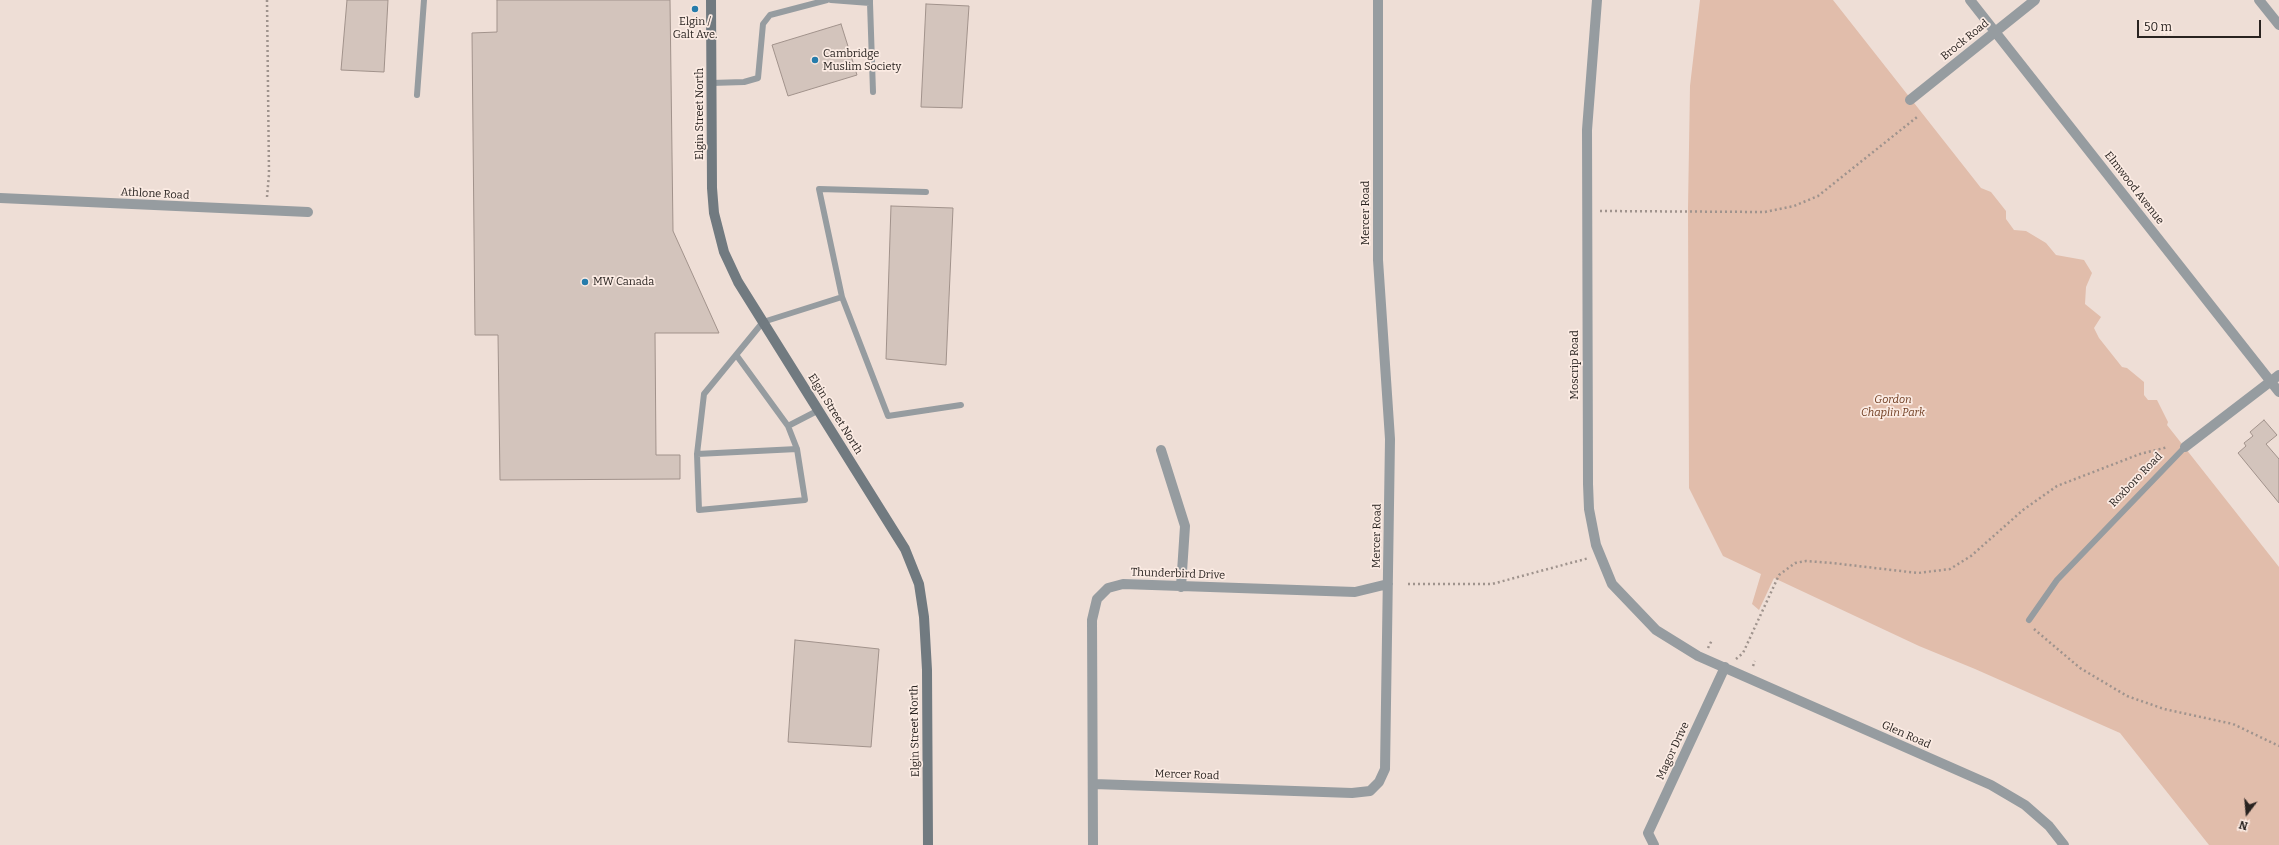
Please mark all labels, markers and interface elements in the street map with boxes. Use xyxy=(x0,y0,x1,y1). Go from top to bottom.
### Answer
marker: Elgin / Galt Ave. xyxy=(690,4,700,14)
scale bar xyxy=(2139,12,2263,38)
place label: Elgin / Galt Ave. xyxy=(673,15,717,41)
street label: Brock Road xyxy=(1938,17,1992,63)
text: 50 m xyxy=(2144,20,2172,34)
place label: Cambridge Muslim Society xyxy=(823,47,901,73)
marker: Cambridge Muslim Society xyxy=(810,55,820,65)
street label: Elgin Street North xyxy=(693,68,707,160)
street label: Elmwood Avenue xyxy=(2101,149,2167,227)
street label: Mercer Road xyxy=(1359,181,1373,245)
street label: Athlone Road xyxy=(120,186,190,202)
place label: MW Canada xyxy=(593,275,654,289)
marker: MW Canada xyxy=(580,277,590,287)
street label: Moscrip Road xyxy=(1568,330,1582,400)
street label: Elgin Street North xyxy=(805,371,865,457)
park label: Gordon Chaplin Park xyxy=(1861,393,1925,419)
street label: Roxboro Road xyxy=(2107,450,2165,510)
street label: Mercer Road xyxy=(1370,504,1384,568)
street label: Thunderbird Drive xyxy=(1131,566,1225,582)
street label: Elgin Street North xyxy=(908,685,922,777)
street label: Glen Road xyxy=(1879,718,1933,752)
street label: Magor Drive xyxy=(1654,720,1692,782)
street label: Mercer Road xyxy=(1154,767,1220,783)
north arrow xyxy=(2227,793,2267,833)
text: N xyxy=(2238,818,2249,832)

